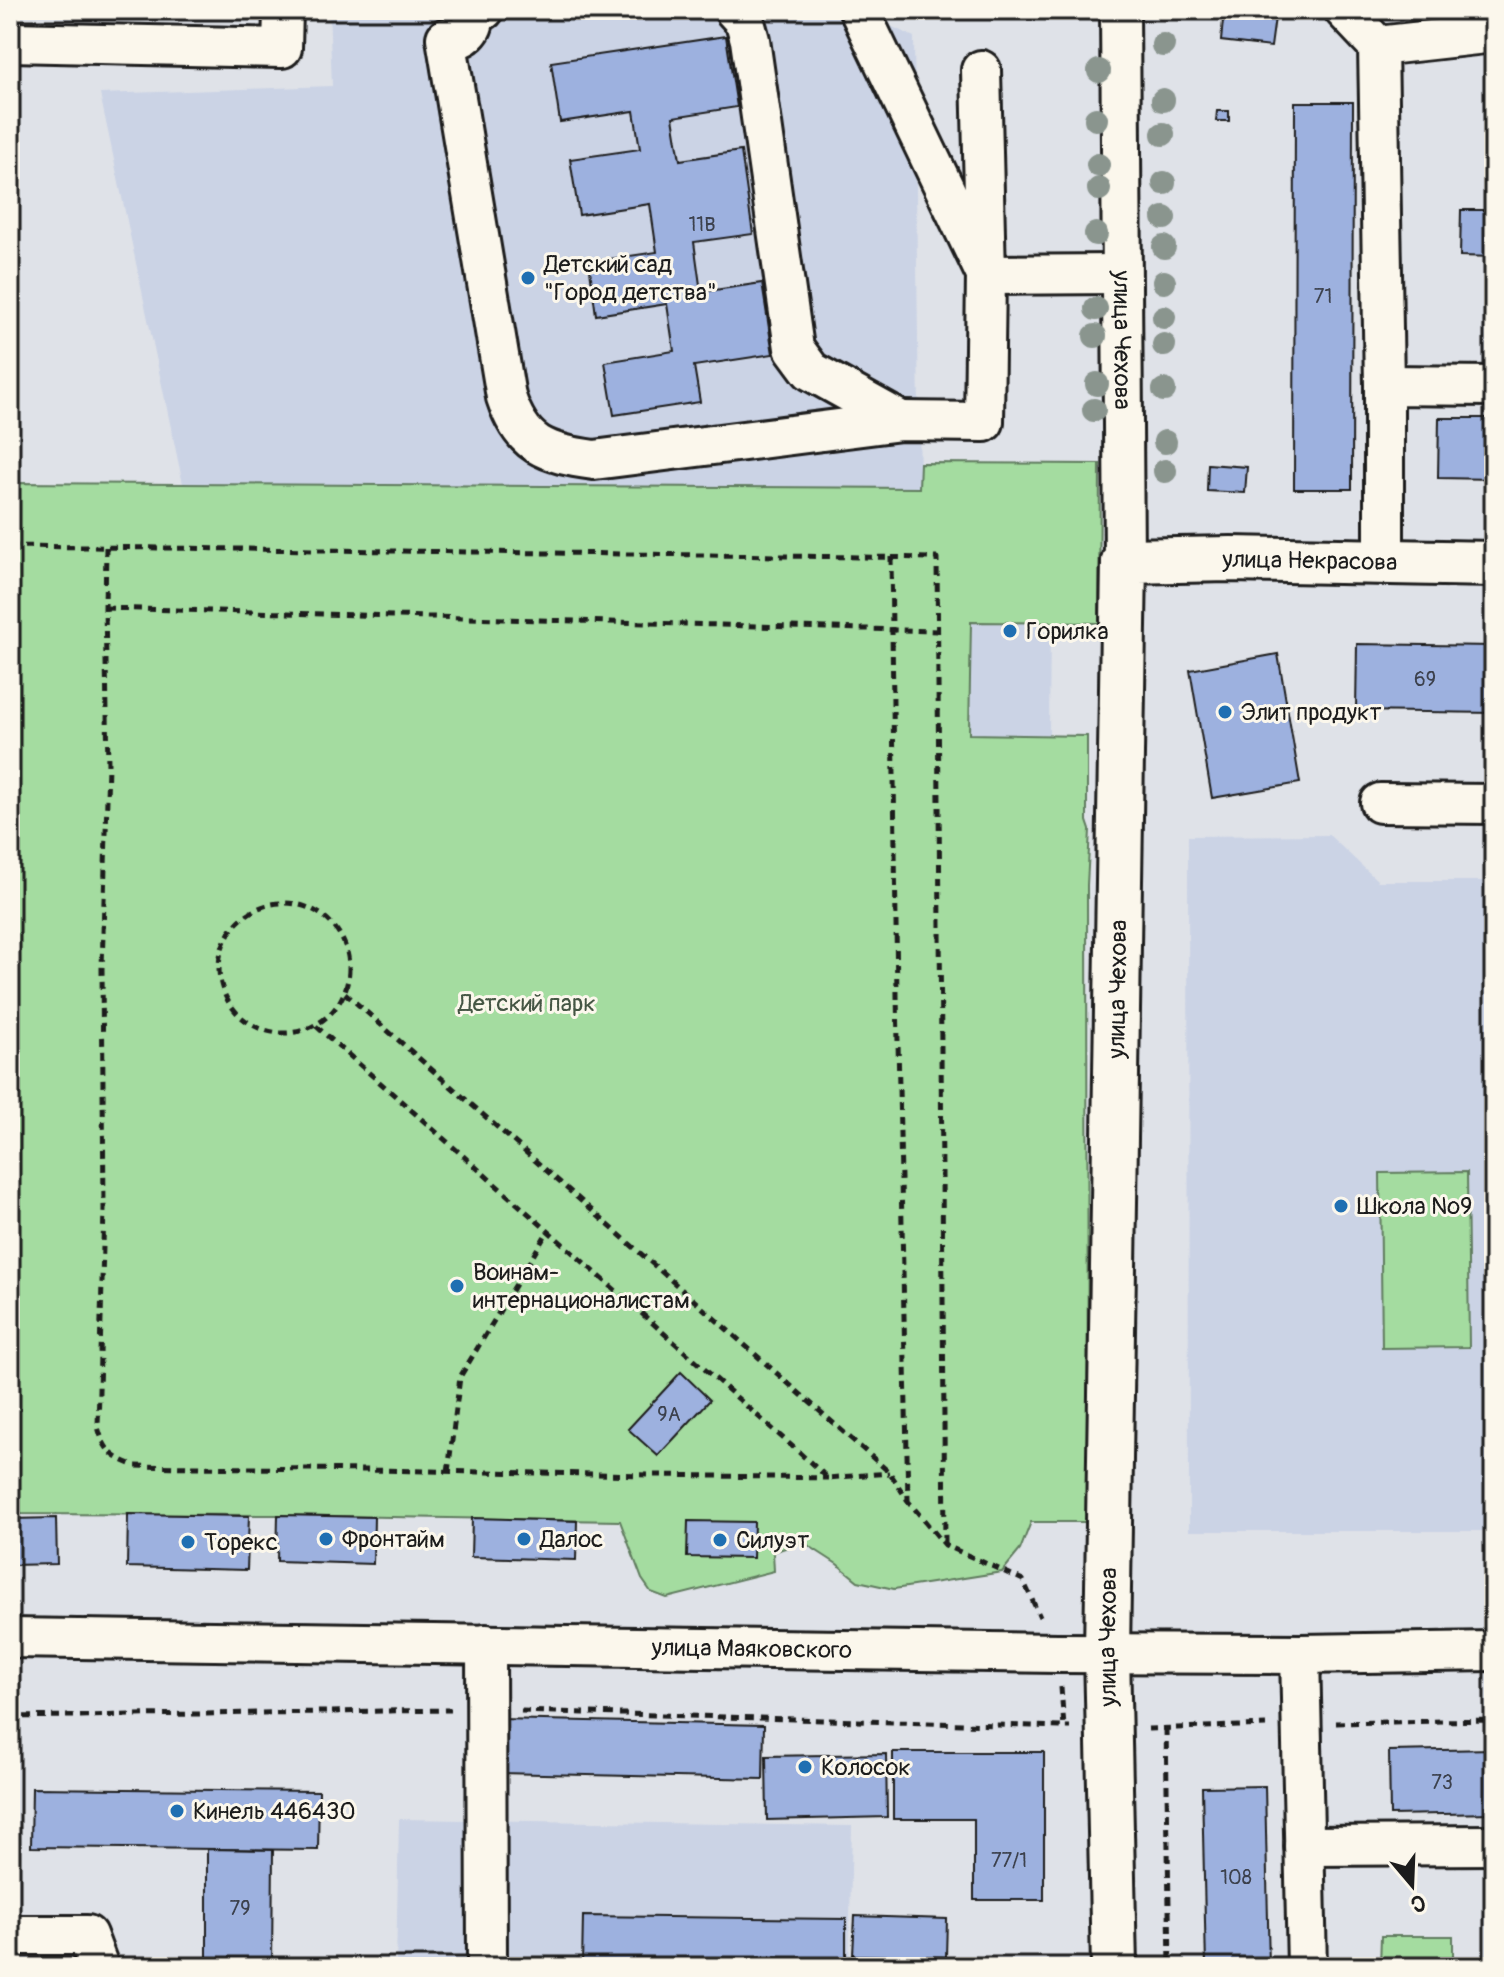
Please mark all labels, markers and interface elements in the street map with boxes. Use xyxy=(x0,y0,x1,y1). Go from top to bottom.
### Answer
house number: 11В xyxy=(689,212,715,237)
place label: Детский сад "Город детства" xyxy=(543,250,717,307)
marker: Детский сад "Город детства" xyxy=(519,269,537,287)
street label: улица Чехова xyxy=(1107,269,1137,410)
house number: 71 xyxy=(1314,284,1332,309)
street label: улица Некрасова xyxy=(1221,544,1398,577)
place label: Горилка xyxy=(1026,617,1109,646)
marker: Горилка xyxy=(1001,622,1019,640)
house number: 69 xyxy=(1414,667,1436,692)
place label: Элит продукт xyxy=(1241,698,1381,727)
marker: Элит продукт xyxy=(1216,703,1234,721)
street label: улица Чехова xyxy=(1102,919,1133,1060)
park label: Детский парк xyxy=(457,989,596,1018)
place label: Школа №9 xyxy=(1357,1192,1472,1221)
marker: Школа №9 xyxy=(1332,1197,1350,1215)
place label: Воинам- интернационалистам xyxy=(473,1258,690,1315)
marker: Воинам- интернационалистам xyxy=(448,1277,466,1295)
house number: 9А xyxy=(657,1402,681,1427)
place label: Фронтайм xyxy=(342,1525,445,1554)
place label: Далос xyxy=(539,1525,603,1554)
place label: Силуэт xyxy=(736,1526,809,1555)
place label: Торекс xyxy=(204,1528,278,1557)
marker: Фронтайм xyxy=(317,1530,335,1548)
marker: Далос xyxy=(515,1530,533,1548)
marker: Силуэт xyxy=(711,1531,729,1549)
marker: Торекс xyxy=(179,1533,197,1551)
street label: улица Чехова xyxy=(1092,1567,1123,1708)
street label: улица Маяковского xyxy=(651,1633,852,1665)
place label: Колосок xyxy=(821,1753,911,1782)
marker: Колосок xyxy=(796,1758,814,1776)
house number: 73 xyxy=(1431,1770,1453,1795)
place label: Кинель 446430 xyxy=(193,1797,356,1826)
marker: Кинель 446430 xyxy=(168,1802,186,1820)
north arrow xyxy=(1372,1845,1452,1925)
house number: 77/1 xyxy=(991,1848,1027,1873)
house number: 108 xyxy=(1220,1865,1252,1890)
text: С xyxy=(1407,1888,1429,1919)
house number: 79 xyxy=(230,1896,250,1921)

